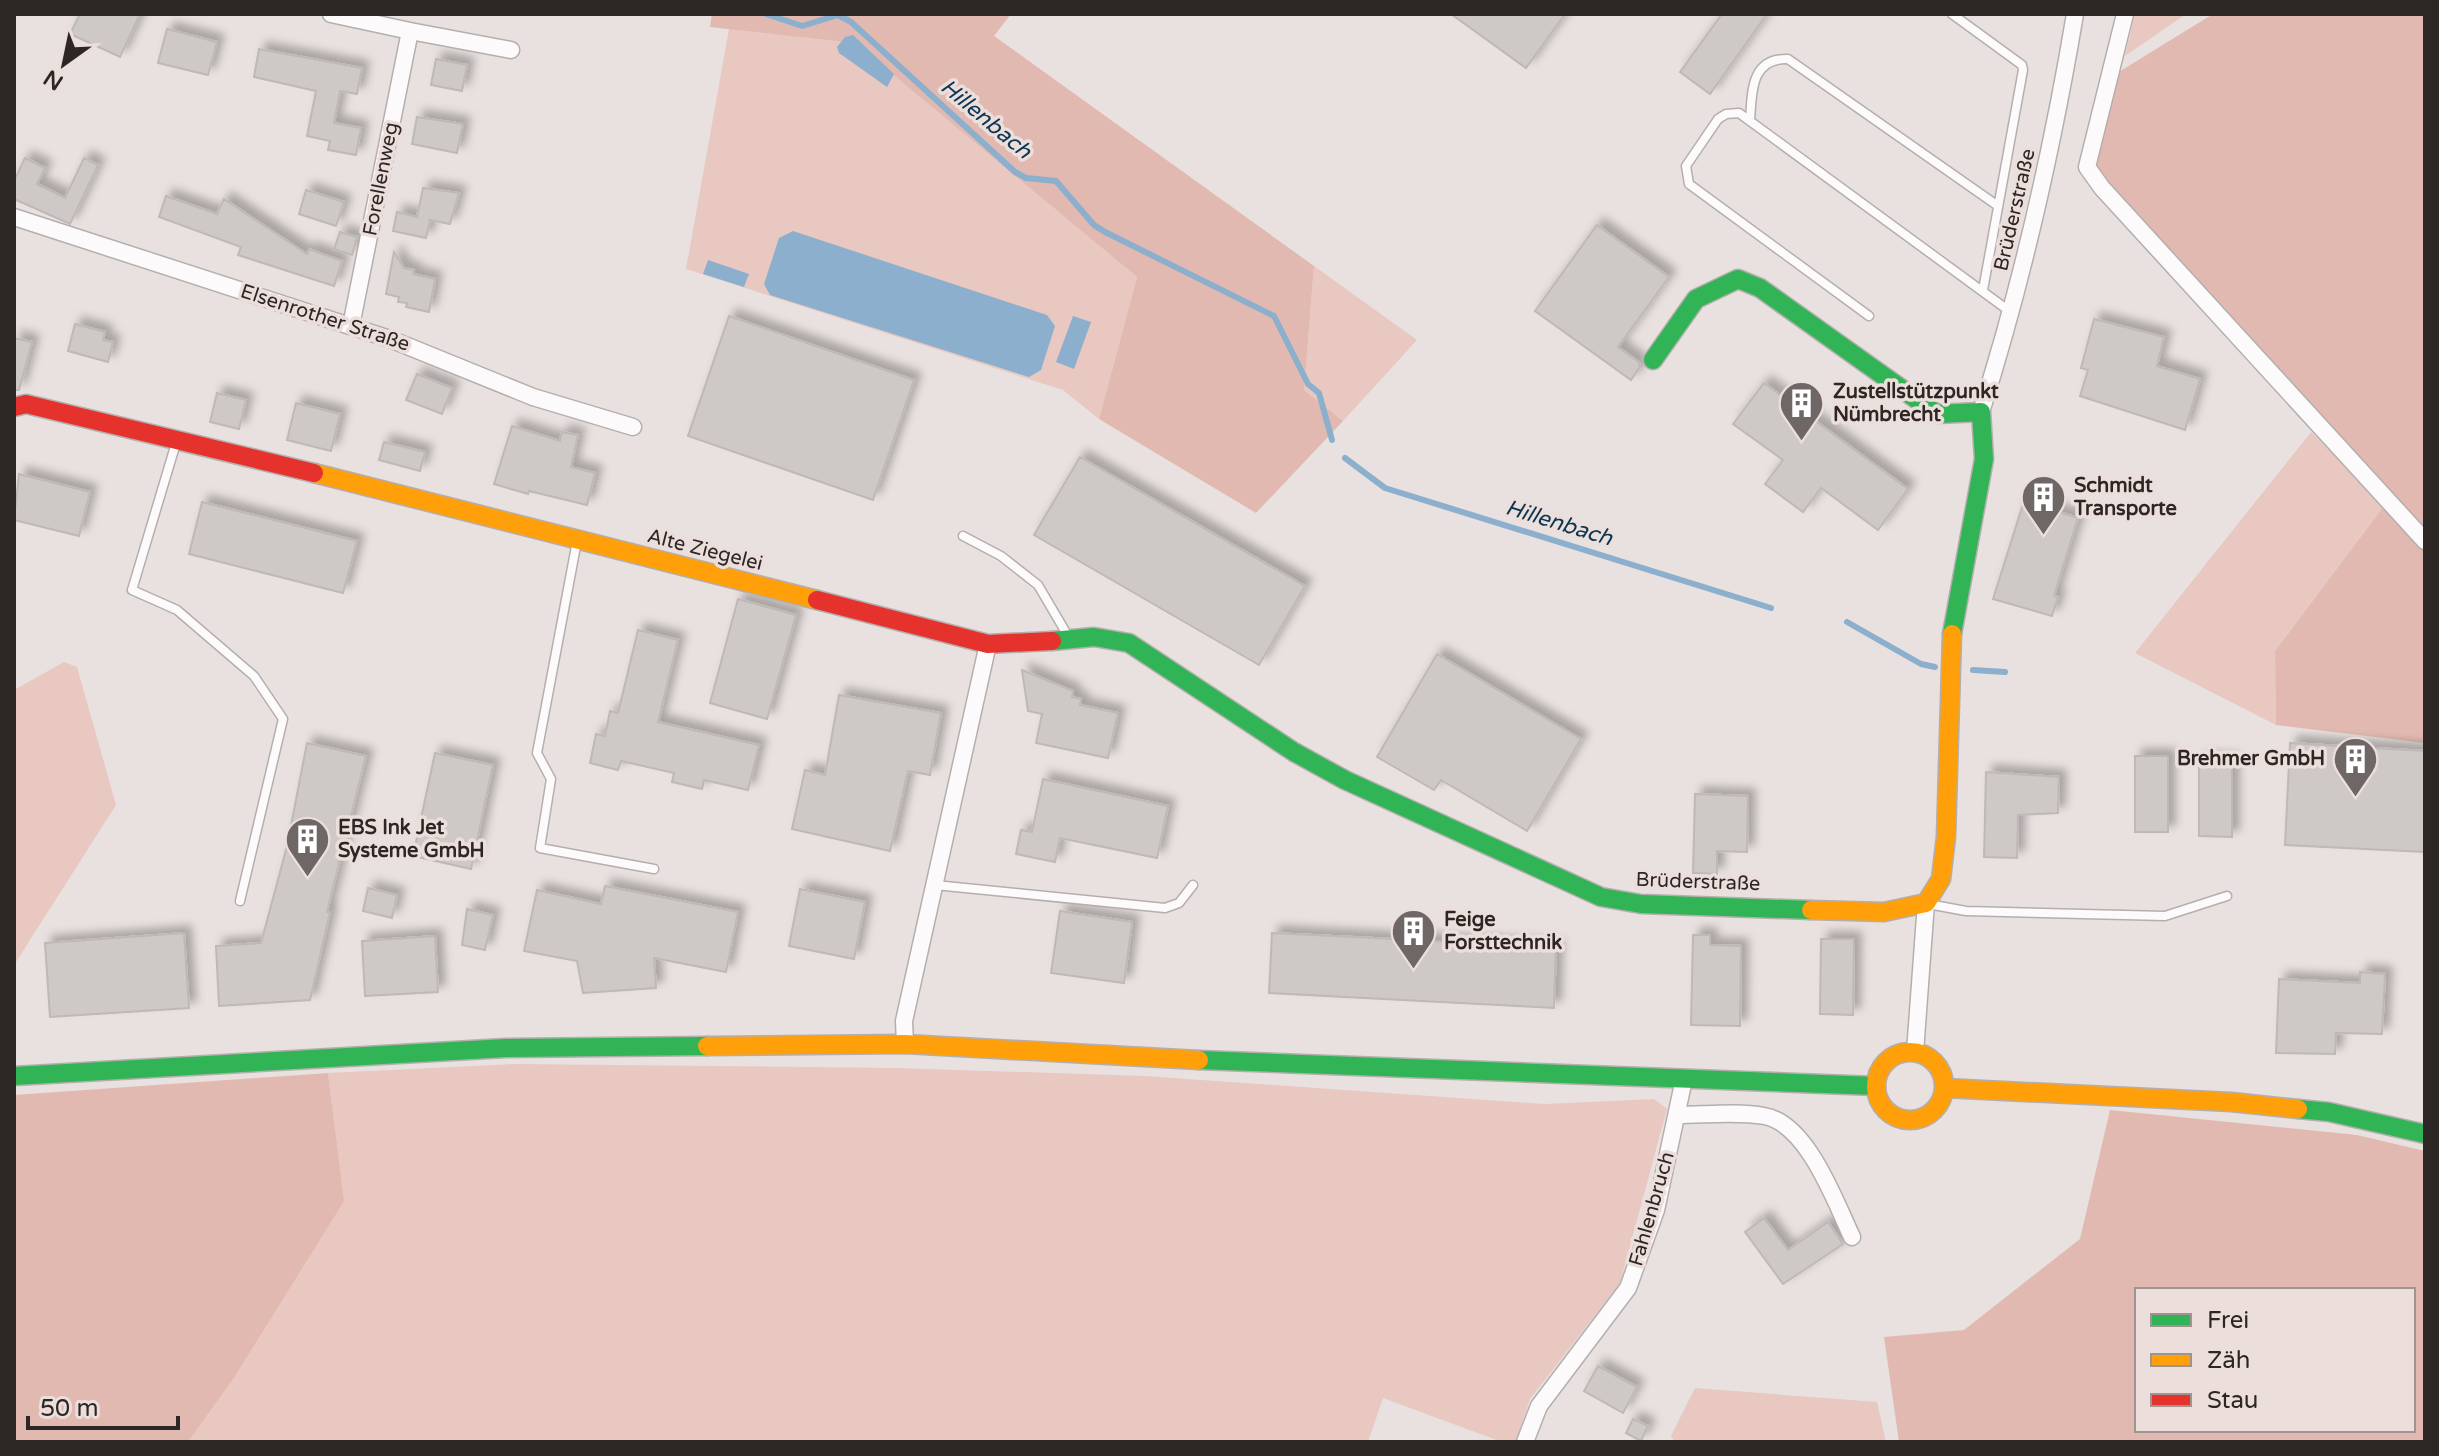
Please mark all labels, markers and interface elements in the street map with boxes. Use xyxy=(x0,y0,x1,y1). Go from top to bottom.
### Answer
north arrow xyxy=(24,24,104,104)
text: N xyxy=(39,64,68,96)
water label: Hillenbach xyxy=(935,74,1037,165)
street label: Forellenweg xyxy=(358,120,404,238)
street label: Brüderstraße xyxy=(1989,147,2041,273)
street label: Elsenrother Straße xyxy=(238,279,412,357)
building icon: Zustellstützpunkt Nümbrecht xyxy=(1778,380,1826,443)
place label: Zustellstützpunkt Nümbrecht xyxy=(1833,380,1999,427)
building icon: Schmidt Transporte xyxy=(2019,473,2067,536)
place label: Schmidt Transporte xyxy=(2073,474,2177,521)
water label: Hillenbach xyxy=(1503,494,1616,552)
street label: Alte Ziegelei xyxy=(645,524,765,576)
building icon: Brehmer GmbH xyxy=(2332,735,2380,798)
place label: Brehmer GmbH xyxy=(2177,747,2325,771)
building icon: EBS Ink Jet Systeme GmbH xyxy=(283,816,331,879)
place label: EBS Ink Jet Systeme GmbH xyxy=(338,816,485,863)
street label: Brüderstraße xyxy=(1635,868,1761,896)
building icon: Feige Forsttechnik xyxy=(1389,907,1437,970)
place label: Feige Forsttechnik xyxy=(1444,908,1562,955)
street label: Fahlenbruch xyxy=(1624,1149,1680,1269)
legend xyxy=(2135,1288,2415,1432)
text: Frei xyxy=(2207,1306,2249,1335)
text: Zäh xyxy=(2207,1346,2250,1375)
scale bar xyxy=(28,1380,178,1430)
text: Stau xyxy=(2207,1386,2258,1415)
text: 50 m xyxy=(40,1394,98,1423)

